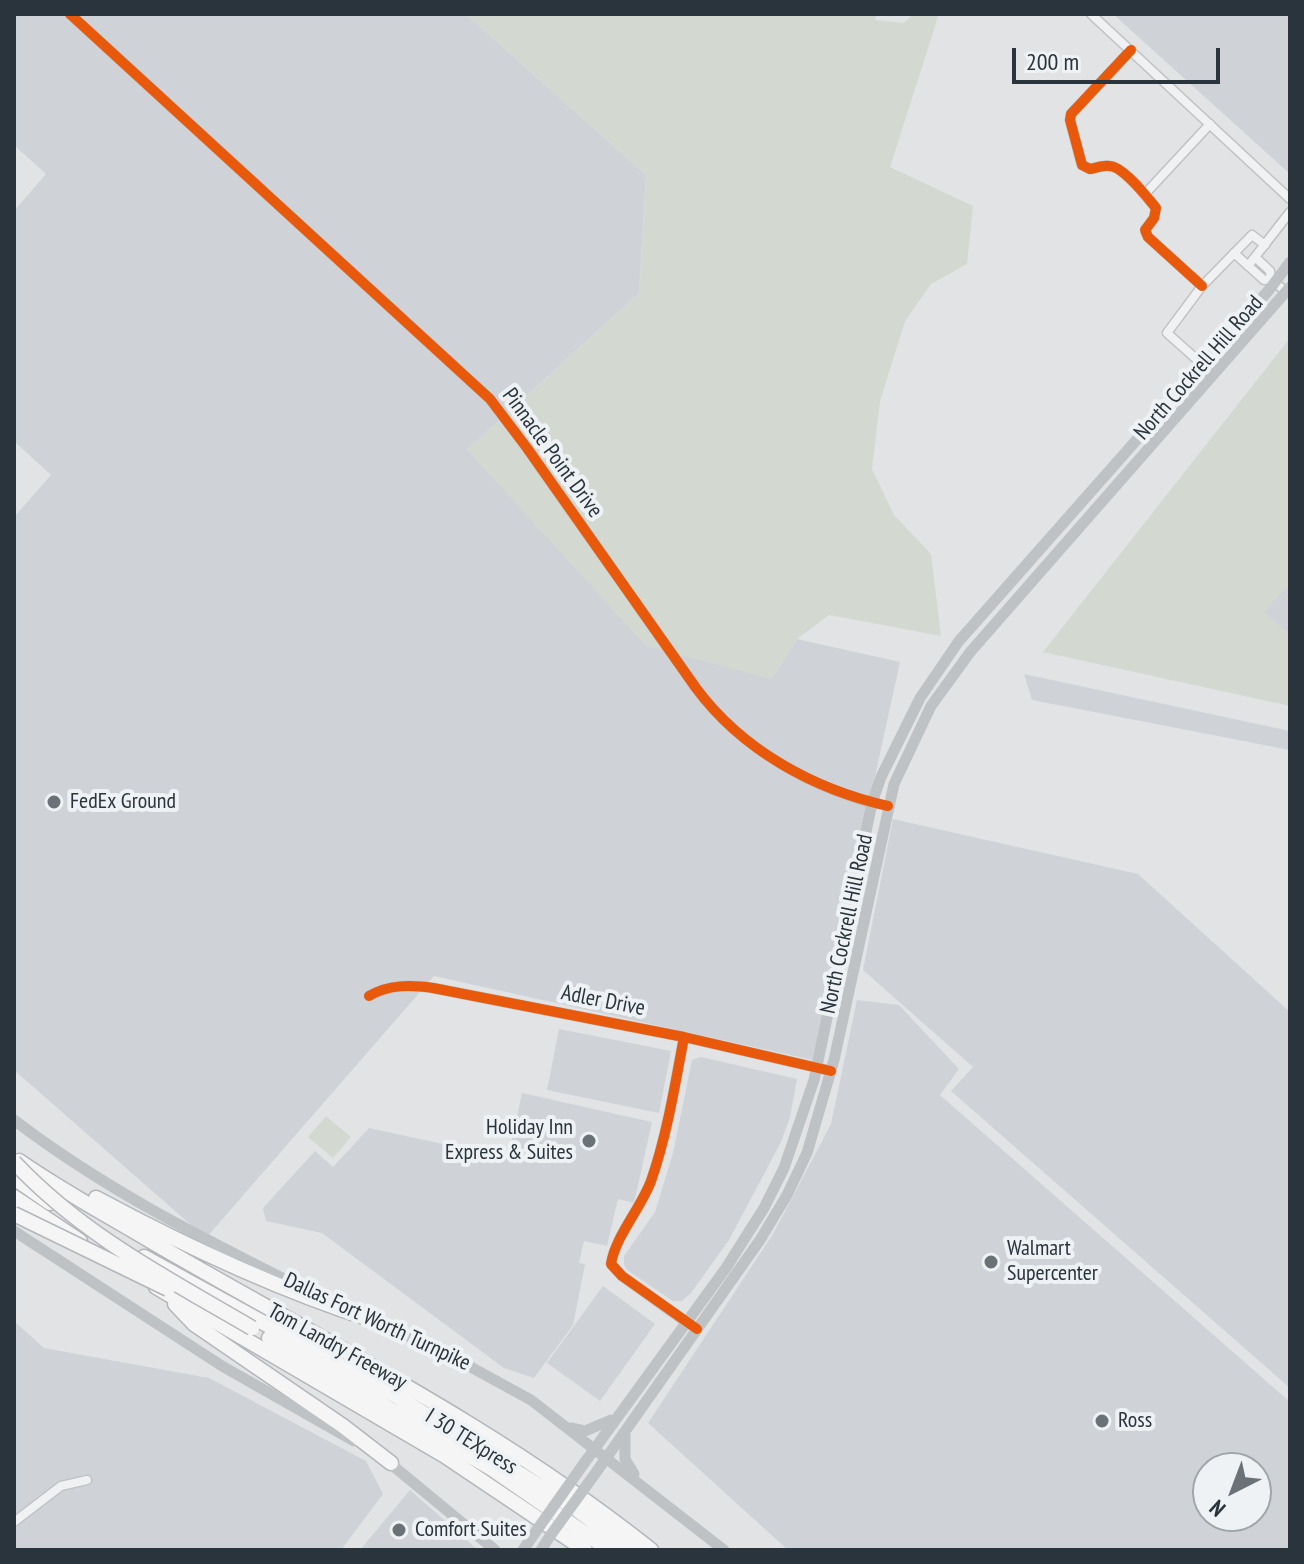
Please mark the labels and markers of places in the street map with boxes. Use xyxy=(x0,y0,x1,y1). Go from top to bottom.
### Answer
place label: FedEx Ground xyxy=(70,789,176,815)
marker: FedEx Ground xyxy=(45,793,63,811)
place label: Holiday Inn Express & Suites xyxy=(445,1115,573,1166)
marker: Holiday Inn Express & Suites xyxy=(580,1132,598,1150)
place label: Walmart Supercenter xyxy=(1007,1236,1098,1288)
marker: Walmart Supercenter xyxy=(982,1253,1000,1271)
place label: Ross xyxy=(1118,1408,1152,1434)
marker: Ross xyxy=(1093,1412,1111,1430)
place label: Comfort Suites xyxy=(415,1517,527,1543)
marker: Comfort Suites xyxy=(390,1521,408,1539)

